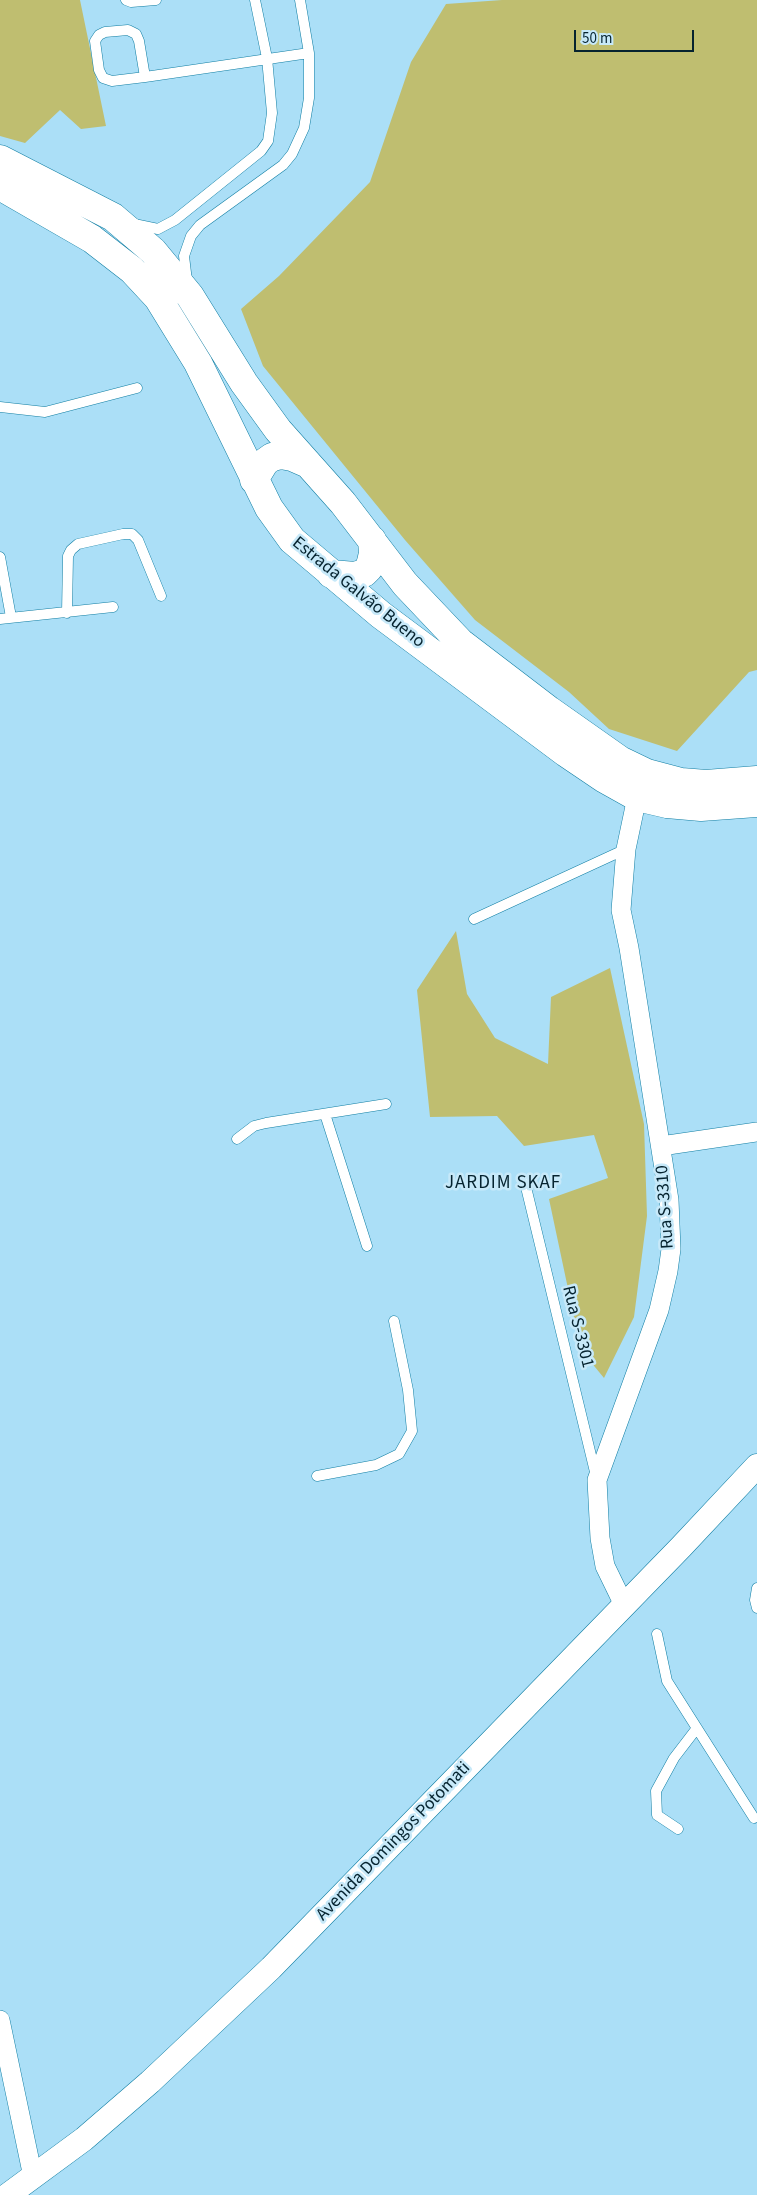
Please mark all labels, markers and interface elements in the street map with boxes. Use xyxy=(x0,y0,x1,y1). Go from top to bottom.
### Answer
scale bar xyxy=(577,20,697,52)
text: 50 m xyxy=(582,28,612,49)
street label: Estrada Galvão Bueno xyxy=(287,533,429,653)
street label: Rua S-3310 xyxy=(652,1164,680,1250)
district label: JARDIM SKAF xyxy=(444,1173,562,1195)
street label: Rua S-3301 xyxy=(556,1284,598,1370)
street label: Avenida Domingos Potomati xyxy=(312,1758,476,1926)

